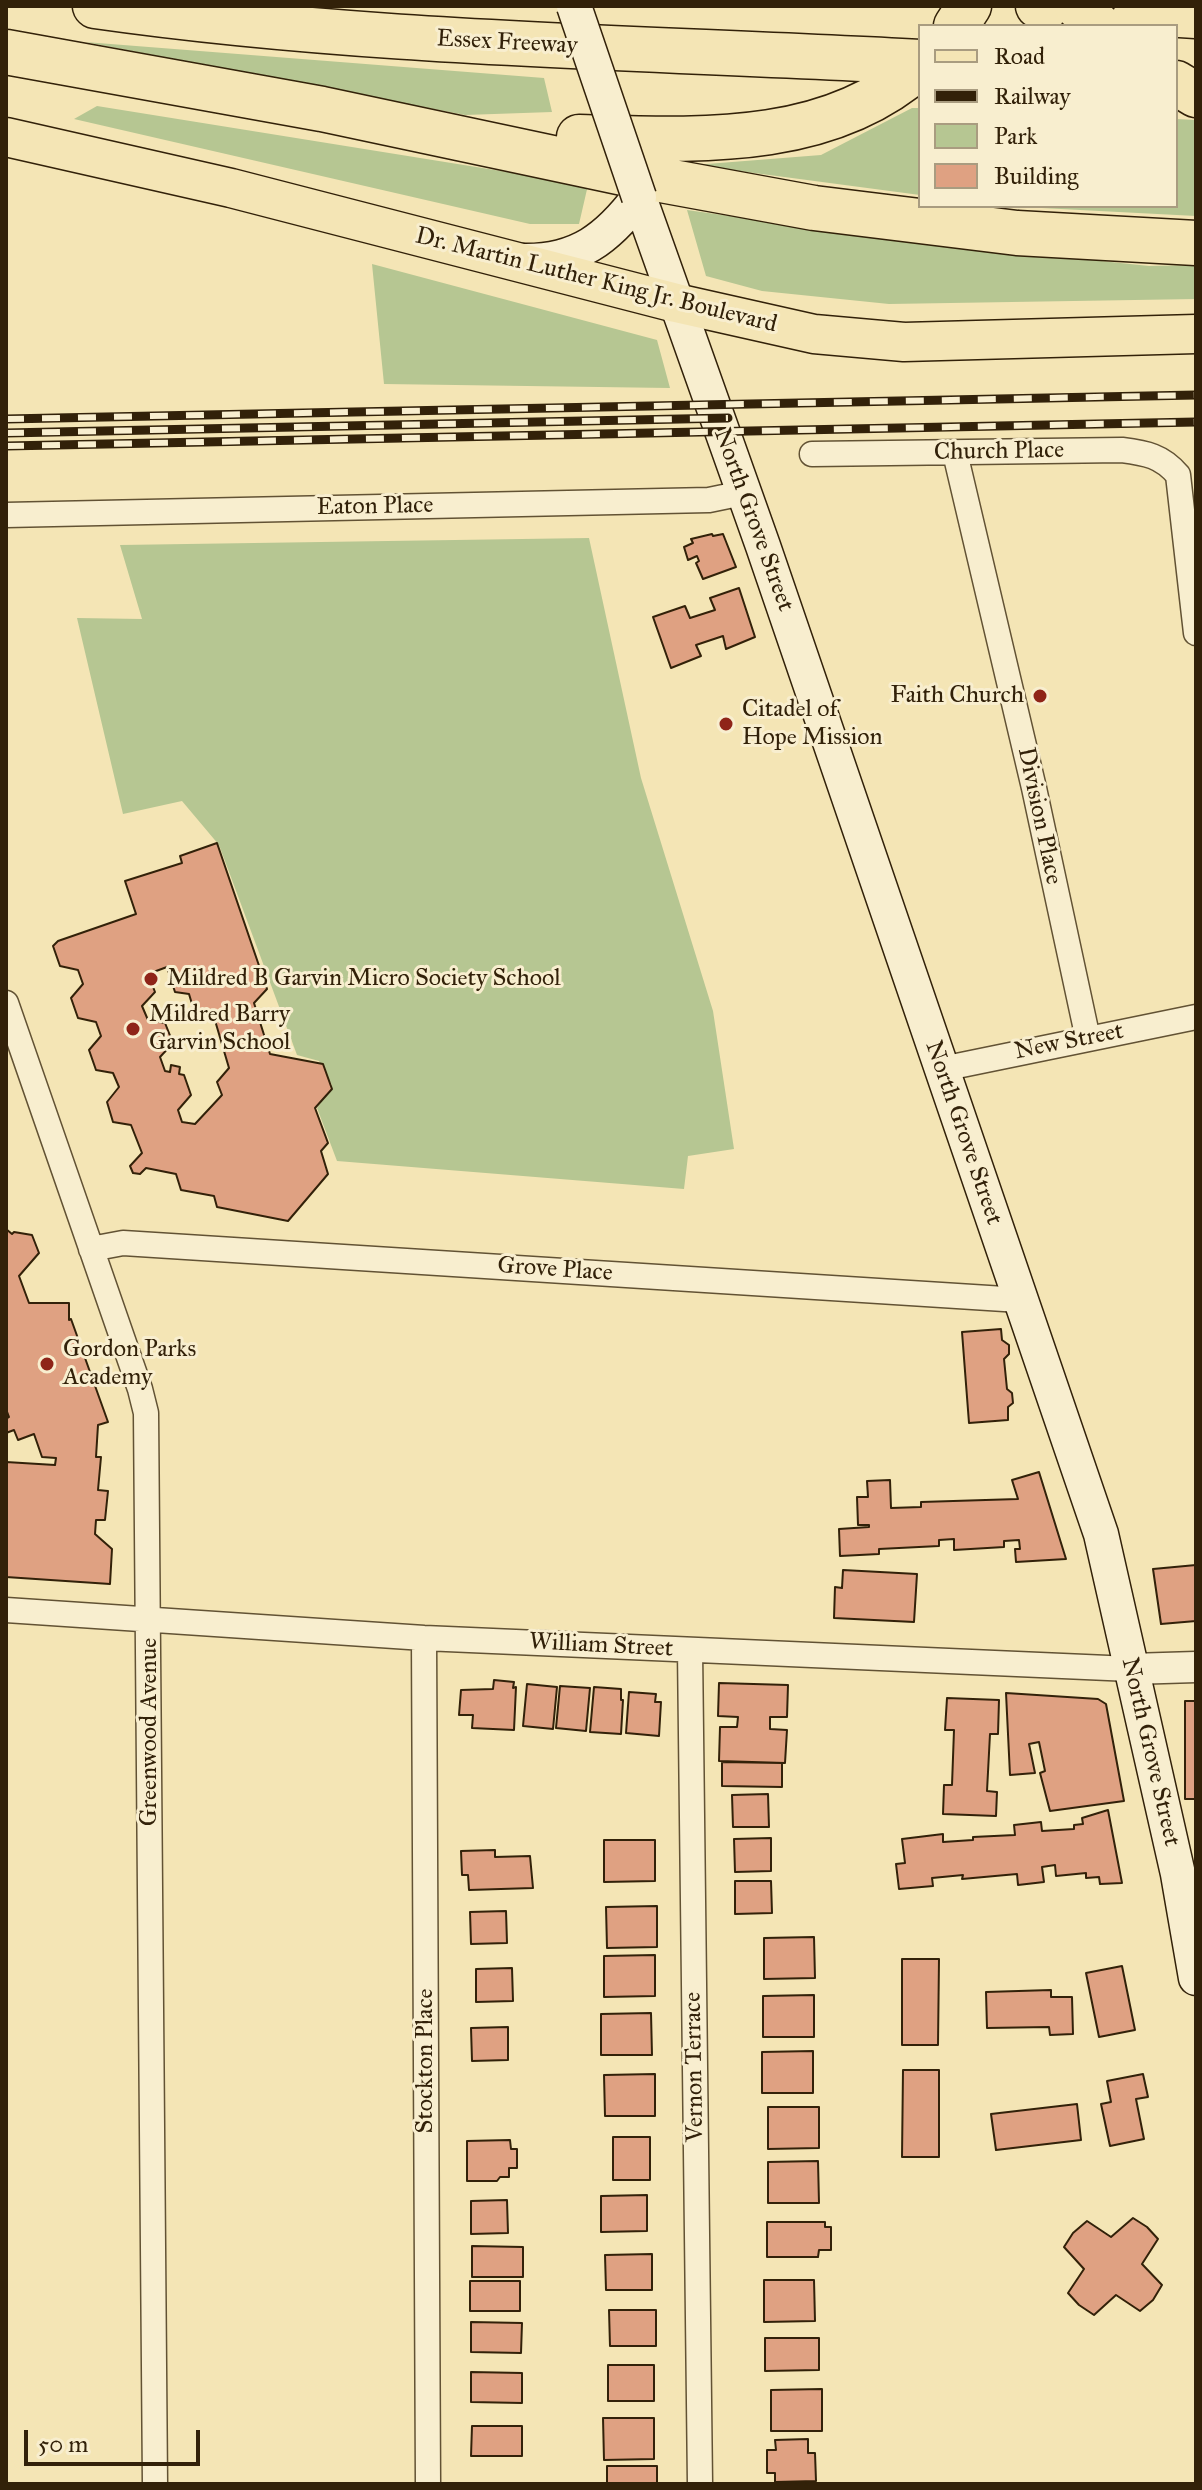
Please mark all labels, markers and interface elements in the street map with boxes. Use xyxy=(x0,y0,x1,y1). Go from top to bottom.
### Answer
legend xyxy=(918,24,1178,208)
street label: Essex Freeway xyxy=(436,25,578,61)
text: Road xyxy=(994,41,1045,71)
text: Railway xyxy=(994,81,1071,111)
text: Park xyxy=(994,121,1037,151)
text: Building xyxy=(994,161,1079,191)
street label: Dr. Martin Luther King Jr. Boulevard xyxy=(412,222,780,340)
street label: North Grove Street xyxy=(707,425,799,615)
street label: Church Place xyxy=(934,436,1064,468)
street label: Eaton Place xyxy=(316,492,434,522)
place label: Faith Church xyxy=(891,682,1024,710)
marker: Faith Church xyxy=(1031,687,1049,705)
place label: Citadel of Hope Mission xyxy=(742,696,882,752)
marker: Citadel of Hope Mission xyxy=(717,715,735,733)
street label: Division Place xyxy=(1010,745,1068,887)
place label: Mildred B Garvin Micro Society School xyxy=(167,965,561,993)
marker: Mildred B Garvin Micro Society School xyxy=(142,970,160,988)
place label: Mildred Barry Garvin School xyxy=(149,1001,290,1057)
street label: New Street xyxy=(1012,1017,1126,1067)
marker: Mildred Barry Garvin School xyxy=(124,1020,142,1038)
street label: North Grove Street xyxy=(918,1037,1008,1229)
street label: Grove Place xyxy=(496,1252,614,1288)
place label: Gordon Parks Academy xyxy=(63,1336,196,1392)
marker: Gordon Parks Academy xyxy=(38,1355,56,1373)
street label: William Street xyxy=(528,1628,674,1664)
street label: Greenwood Avenue xyxy=(136,1638,164,1826)
street label: North Grove Street xyxy=(1114,1655,1186,1849)
street label: Stockton Place xyxy=(412,1988,440,2134)
street label: Vernon Terrace xyxy=(679,1992,711,2142)
scale bar xyxy=(28,2414,204,2464)
text: 50 m xyxy=(38,2429,88,2459)

